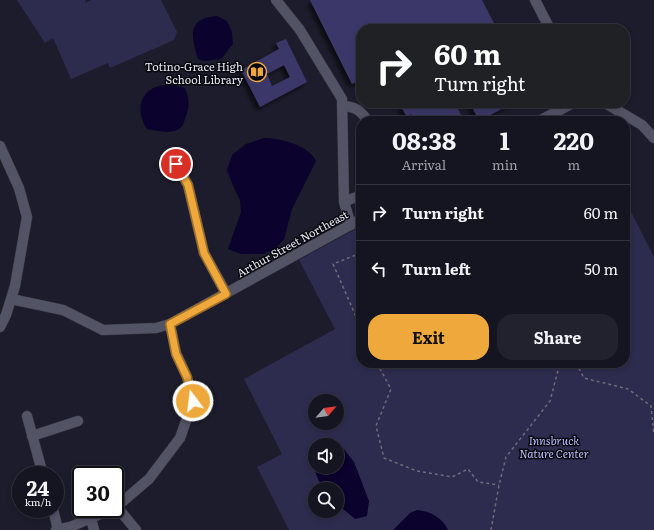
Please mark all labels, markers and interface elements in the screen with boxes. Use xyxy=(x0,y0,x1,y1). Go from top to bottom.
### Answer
text: 60 m xyxy=(434,32,501,74)
icon: right xyxy=(368,40,420,92)
place label: Totino-Grace High School Library xyxy=(145,58,244,87)
library icon: Totino-Grace High School Library xyxy=(246,61,268,83)
text: Turn right xyxy=(434,70,525,97)
text: 08:38 xyxy=(392,122,456,157)
text: 1 xyxy=(500,122,510,157)
text: 220 xyxy=(553,122,594,157)
pin xyxy=(159,147,193,181)
icon: arrive xyxy=(165,153,187,175)
text: Arrival xyxy=(402,155,446,174)
text: min xyxy=(492,155,518,174)
text: m xyxy=(567,155,580,174)
text: Turn right xyxy=(402,201,484,224)
text: 60 m xyxy=(584,201,618,224)
icon: right xyxy=(368,202,390,224)
street label: Arthur Street Northeast xyxy=(233,205,351,280)
text: Turn left xyxy=(402,257,471,280)
text: 50 m xyxy=(584,257,618,280)
icon: left xyxy=(368,258,390,280)
button: Exit xyxy=(368,314,489,360)
button: Share xyxy=(497,314,618,360)
position arrow xyxy=(172,380,214,422)
north arrow xyxy=(308,394,344,430)
map controls xyxy=(308,394,344,518)
park label: Innsbruck Nature Center xyxy=(519,432,589,461)
button: sound xyxy=(308,438,344,474)
speed limit sign: 30 xyxy=(72,466,124,518)
text: 24 xyxy=(27,472,49,502)
button: search xyxy=(308,482,344,518)
text: km/h xyxy=(25,494,51,509)

